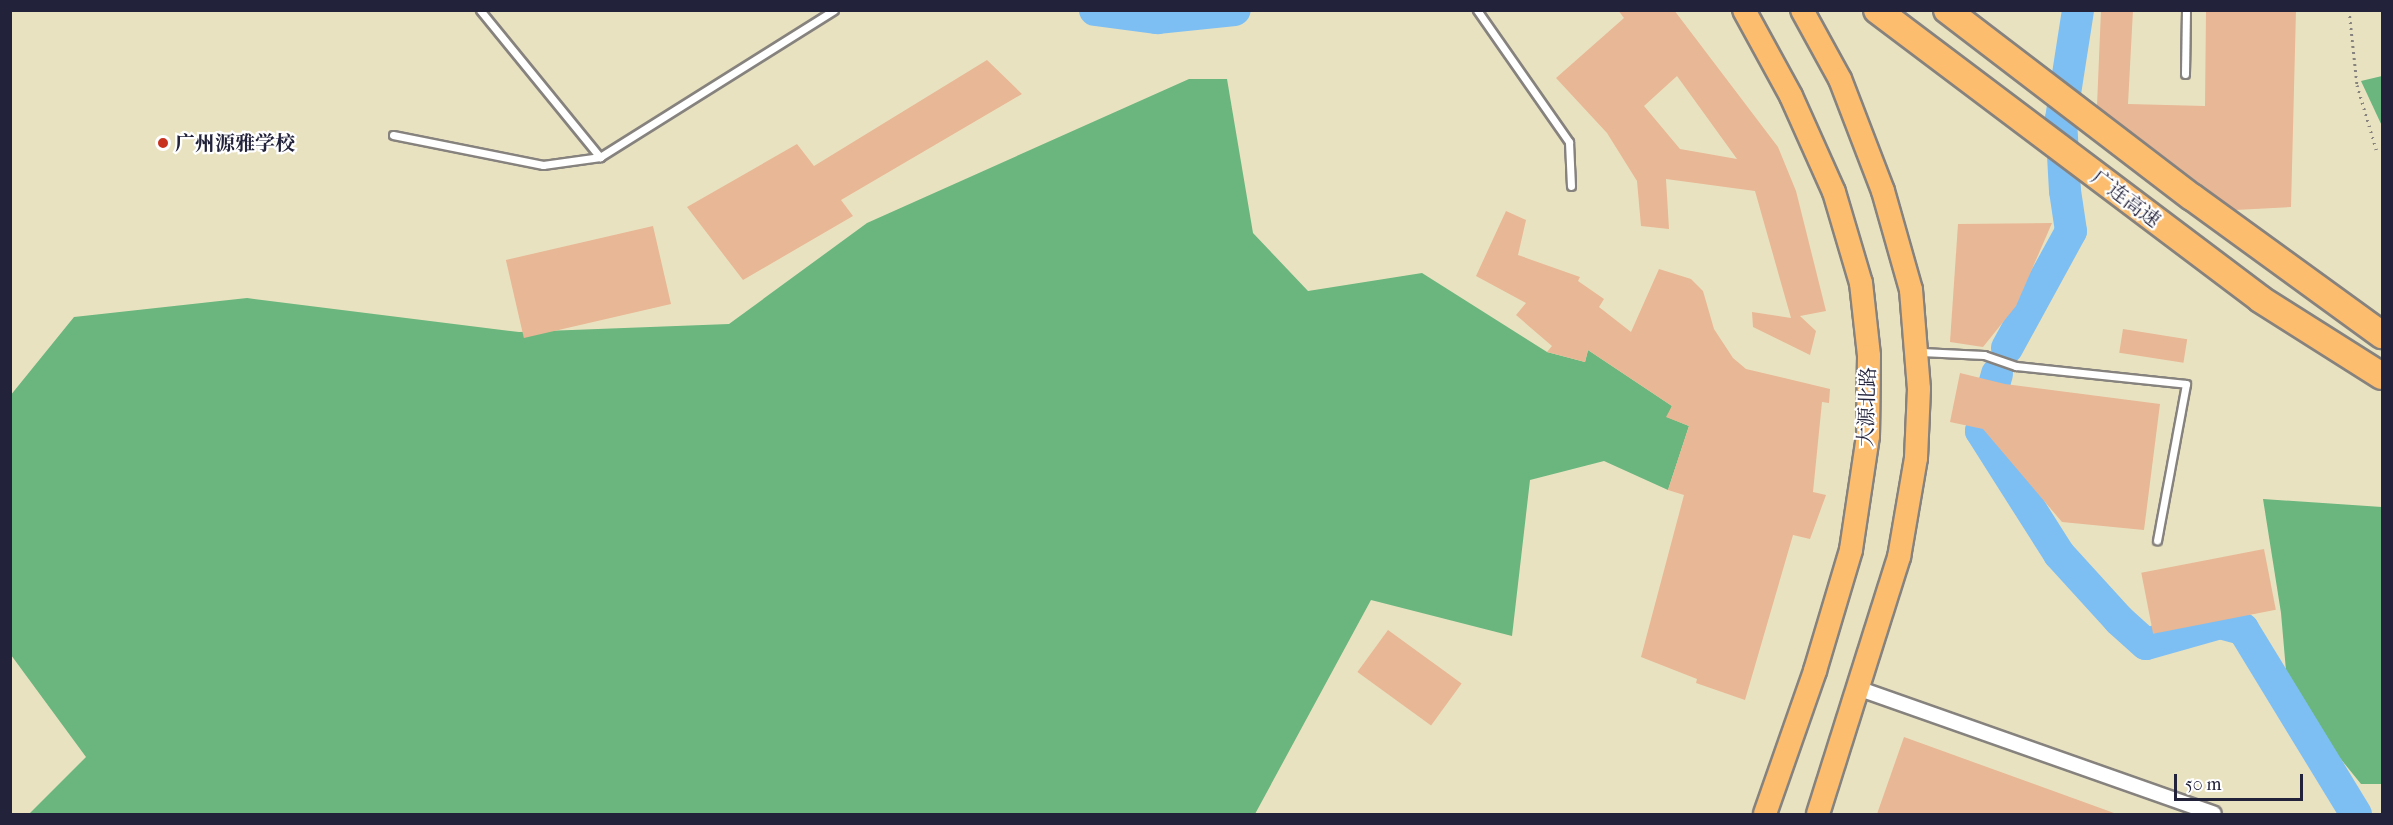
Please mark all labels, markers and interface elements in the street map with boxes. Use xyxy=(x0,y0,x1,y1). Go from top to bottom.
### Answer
place label: 广州源雅学校 xyxy=(175,131,295,155)
marker: 广州源雅学校 xyxy=(156,136,170,150)
street label: 广连高速 xyxy=(2087,165,2165,233)
street label: 大源北路 xyxy=(1854,367,1880,447)
scale bar xyxy=(2177,762,2306,800)
text: 50 m xyxy=(2185,774,2221,795)

